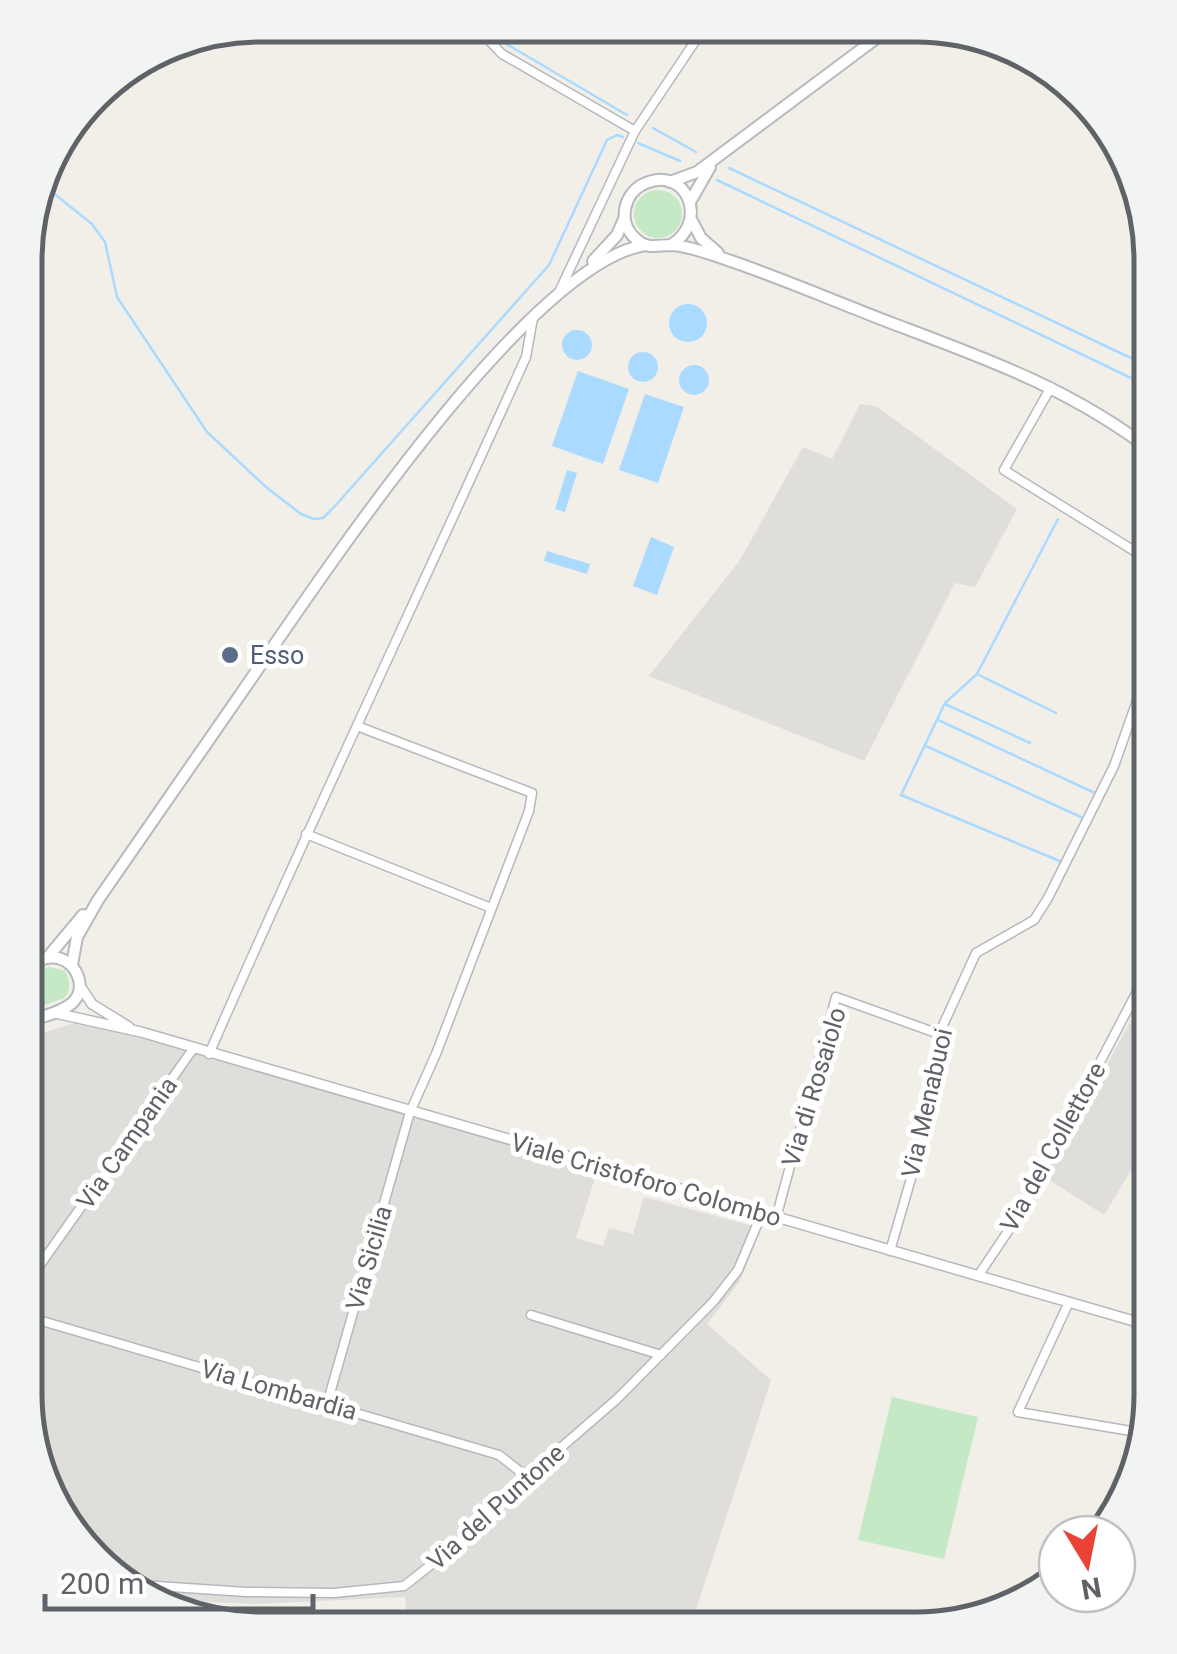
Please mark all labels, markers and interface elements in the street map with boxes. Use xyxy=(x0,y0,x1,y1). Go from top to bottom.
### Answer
place label: Esso xyxy=(250,641,304,670)
marker: Esso xyxy=(219,644,241,666)
street label: Via di Rosaiolo xyxy=(776,1004,852,1170)
street label: Via Menabuoi xyxy=(896,1025,958,1181)
street label: Via del Collettore xyxy=(994,1057,1112,1237)
street label: Via Campania xyxy=(71,1071,183,1215)
street label: Viale Cristoforo Colombo xyxy=(508,1128,784,1232)
street label: Via Sicilia xyxy=(340,1202,398,1314)
street label: Via Lombardia xyxy=(198,1354,360,1426)
street label: Via del Puntone xyxy=(422,1438,570,1576)
north arrow xyxy=(1037,1514,1137,1614)
scale bar xyxy=(45,1549,312,1611)
text: 200 m xyxy=(60,1566,144,1601)
text: N xyxy=(1079,1570,1104,1606)

